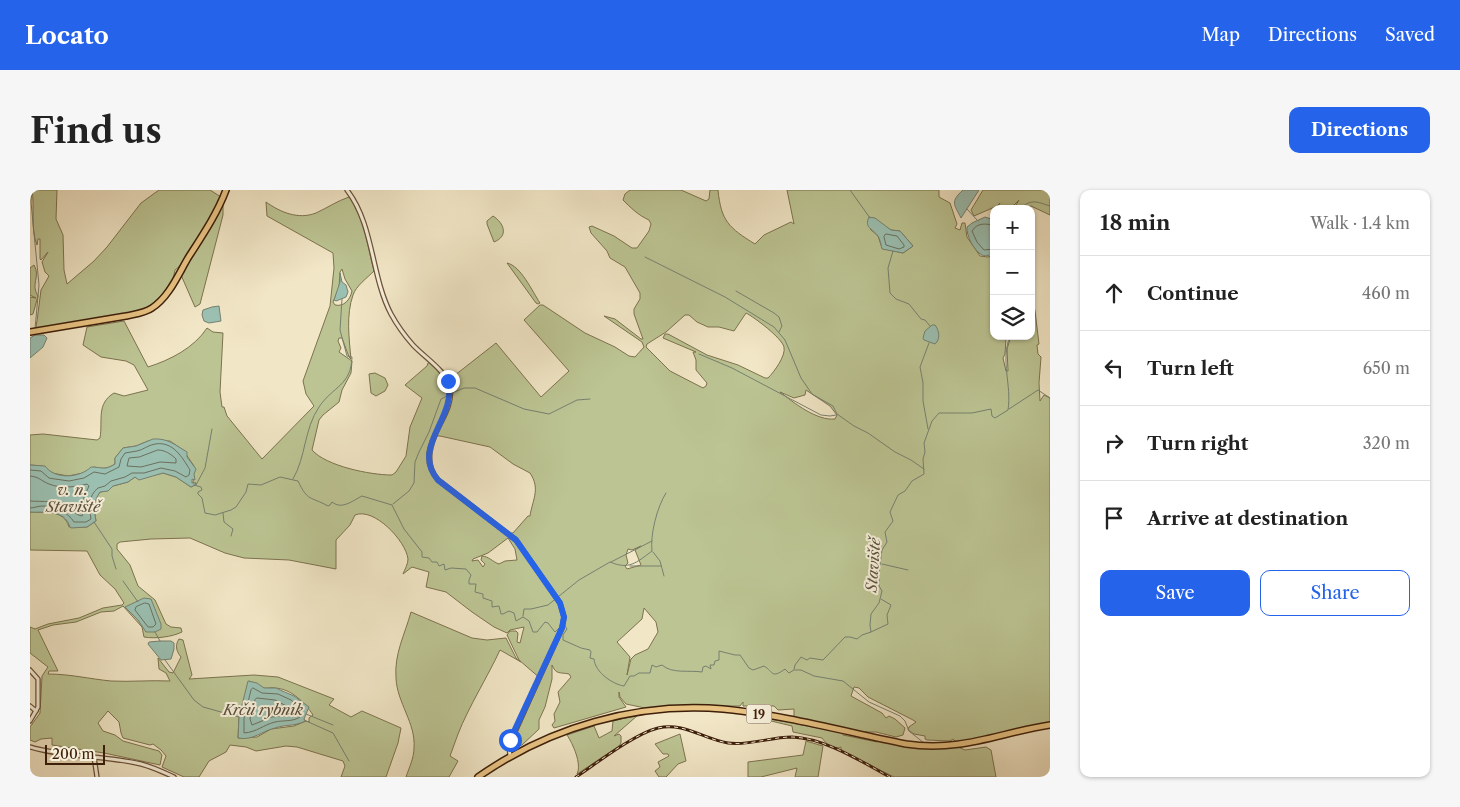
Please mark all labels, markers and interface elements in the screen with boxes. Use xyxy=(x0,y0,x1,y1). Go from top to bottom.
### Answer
text: Locato xyxy=(25,21,109,50)
text: Map xyxy=(1201,24,1240,46)
text: Directions xyxy=(1268,24,1357,46)
text: Saved xyxy=(1385,24,1435,46)
button: Directions xyxy=(1289,107,1430,153)
text: Find us xyxy=(30,109,162,152)
map controls xyxy=(990,205,1035,340)
button: + xyxy=(990,205,1035,250)
text: 18 min xyxy=(1100,210,1170,235)
text: Walk · 1.4 km xyxy=(1310,213,1410,233)
button: − xyxy=(990,250,1035,295)
icon: ahead xyxy=(1100,279,1128,307)
text: Continue xyxy=(1147,282,1239,305)
text: 460 m xyxy=(1362,283,1410,303)
button: layers xyxy=(990,295,1035,340)
icon: left xyxy=(1100,354,1128,382)
text: Turn left xyxy=(1147,357,1234,380)
text: 650 m xyxy=(1363,358,1410,378)
route end xyxy=(437,370,460,393)
icon: right xyxy=(1100,429,1128,457)
text: Turn right xyxy=(1147,432,1248,455)
text: 320 m xyxy=(1363,433,1410,453)
water label: v. n. Staviště xyxy=(45,480,103,516)
icon: arrive xyxy=(1100,504,1128,532)
text: Arrive at destination xyxy=(1147,507,1348,530)
water label: Staviště xyxy=(862,535,885,594)
button: Save xyxy=(1100,570,1250,616)
button: Share xyxy=(1260,570,1410,616)
water label: Krčů rybník xyxy=(222,700,303,719)
road number: 19 xyxy=(746,704,772,724)
route start xyxy=(499,729,522,752)
scale bar xyxy=(45,742,105,765)
text: 200 m xyxy=(52,745,95,763)

